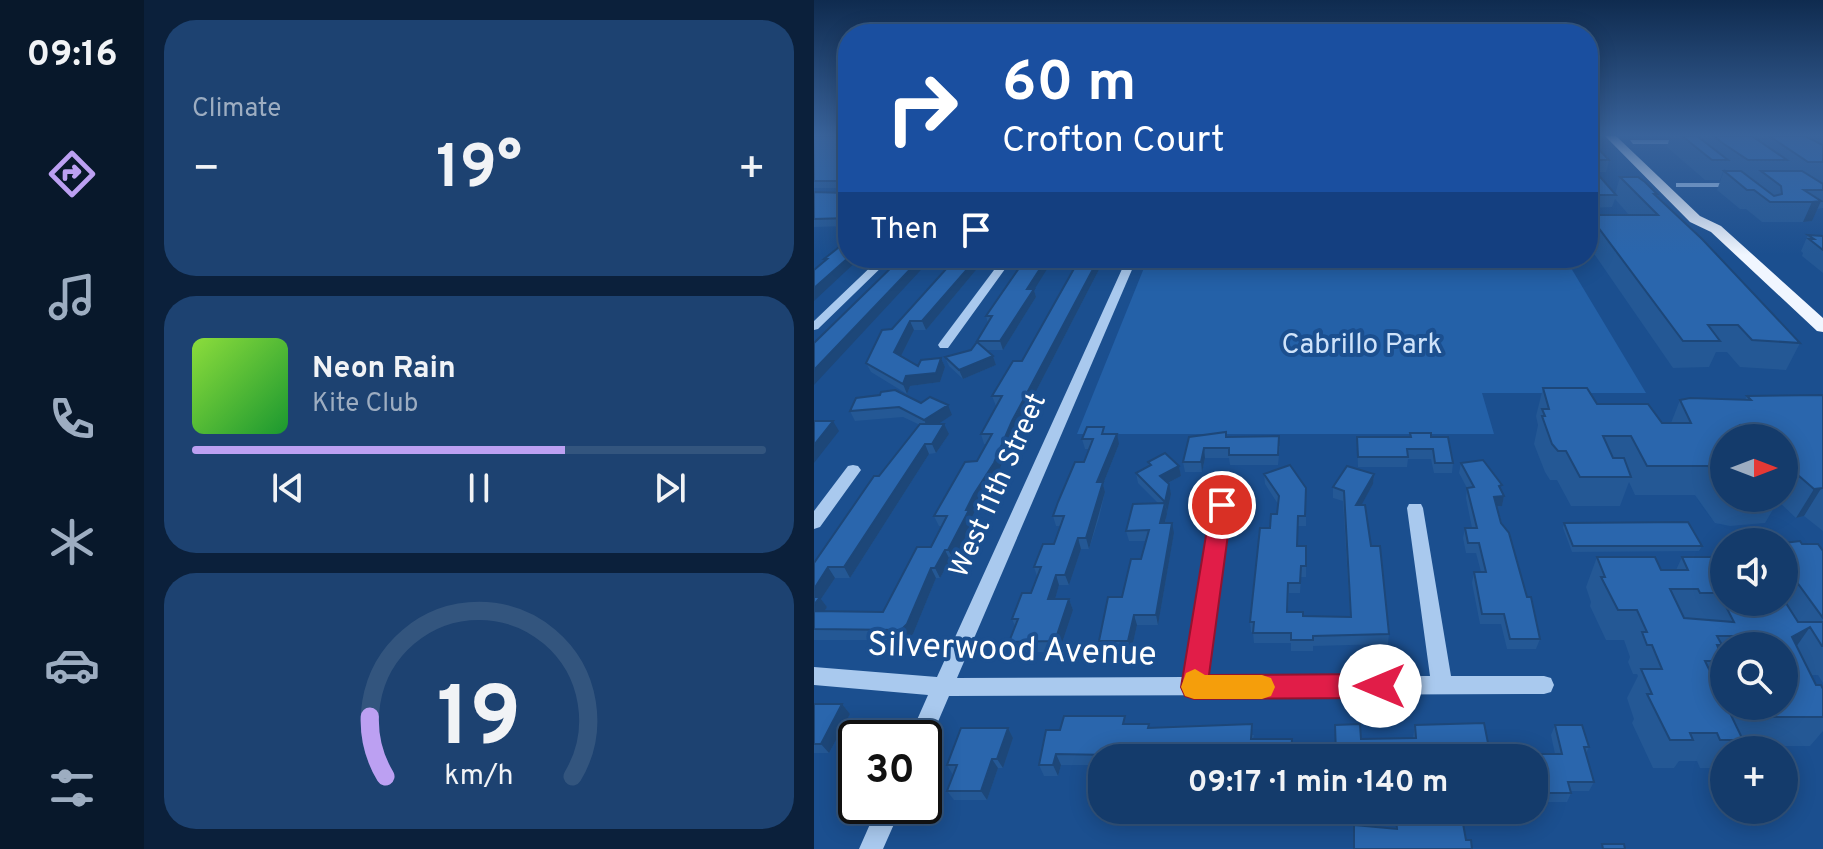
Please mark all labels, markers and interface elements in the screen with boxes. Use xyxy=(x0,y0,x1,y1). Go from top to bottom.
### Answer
text: 09:16 xyxy=(26,33,118,79)
text: 60 m xyxy=(1002,50,1136,120)
icon: right xyxy=(870,56,974,160)
text: Climate xyxy=(192,93,281,126)
text: Crofton Court xyxy=(1002,119,1225,165)
text: 19° xyxy=(436,133,522,209)
text: − xyxy=(192,143,220,199)
text: + xyxy=(738,143,766,199)
icon: directions xyxy=(44,146,100,202)
icon: arrive xyxy=(954,208,998,252)
text: Then xyxy=(870,212,938,249)
icon: music xyxy=(44,269,100,325)
park label: Cabrillo Park xyxy=(1282,328,1442,364)
text: Neon Rain xyxy=(312,351,456,388)
text: Kite Club xyxy=(312,388,418,421)
street label: West 11th Street xyxy=(942,388,1056,584)
icon: phone xyxy=(44,391,100,447)
north arrow xyxy=(1710,424,1798,512)
map controls xyxy=(1710,424,1798,824)
icon: previous xyxy=(266,466,310,510)
icon: pause xyxy=(457,466,501,510)
icon: next xyxy=(648,466,692,510)
pin xyxy=(1188,471,1256,539)
icon: arrive xyxy=(1200,483,1244,527)
icon: climate xyxy=(44,514,100,570)
button: sound xyxy=(1710,528,1798,616)
street label: Silverwood Avenue xyxy=(867,624,1157,678)
button: search xyxy=(1710,632,1798,720)
icon: car xyxy=(44,637,100,693)
position arrow xyxy=(1338,644,1422,728)
text: 19 xyxy=(437,669,521,774)
speed limit sign: 30 xyxy=(838,720,942,824)
button: + xyxy=(1710,736,1798,824)
text: km/h xyxy=(444,759,514,795)
icon: filters xyxy=(44,760,100,816)
text: 09:17 · 1 min · 140 m xyxy=(1188,765,1448,802)

